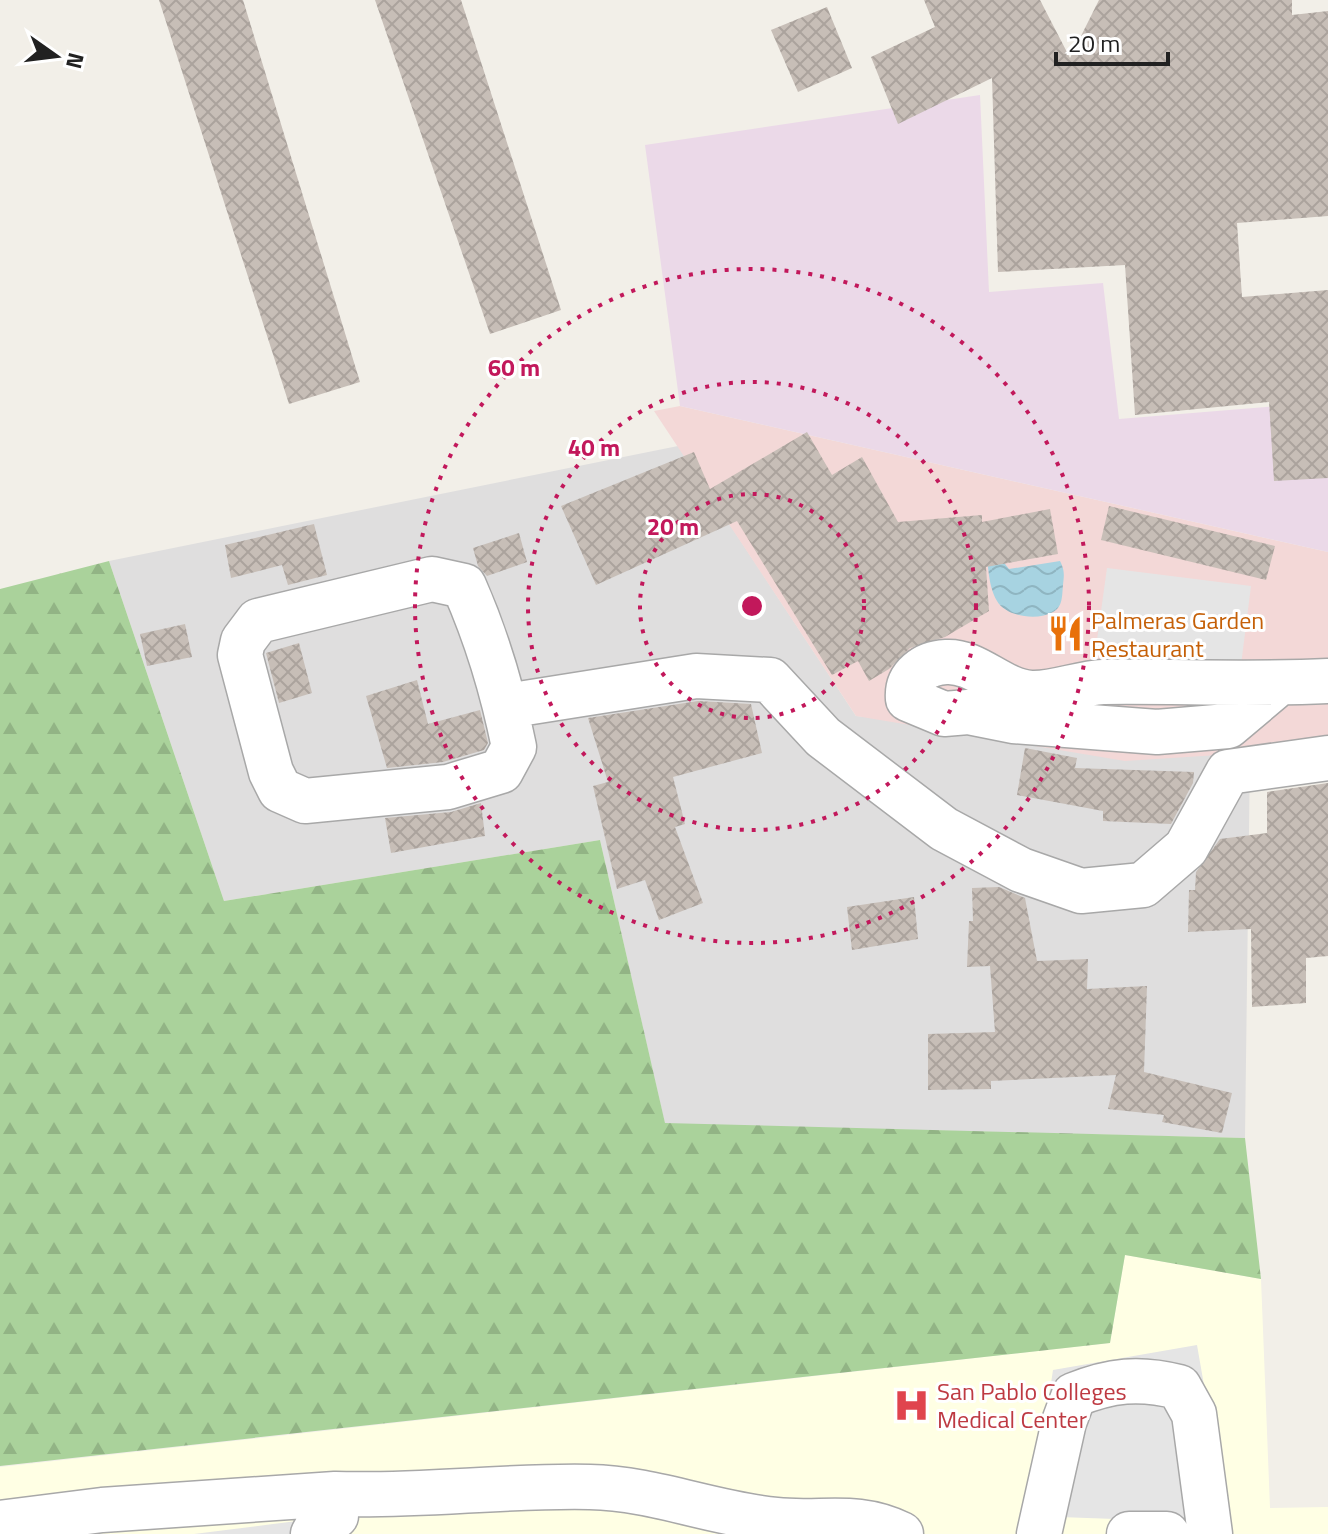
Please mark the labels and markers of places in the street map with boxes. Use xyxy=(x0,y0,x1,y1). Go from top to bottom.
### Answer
centre of rings xyxy=(738,592,766,620)
place label: Palmeras Garden Restaurant xyxy=(1091,602,1264,666)
restaurant icon: Palmeras Garden Restaurant xyxy=(1046,615,1084,653)
place label: San Pablo Colleges Medical Center xyxy=(937,1373,1127,1437)
hospital icon: San Pablo Colleges Medical Center xyxy=(892,1386,930,1424)

